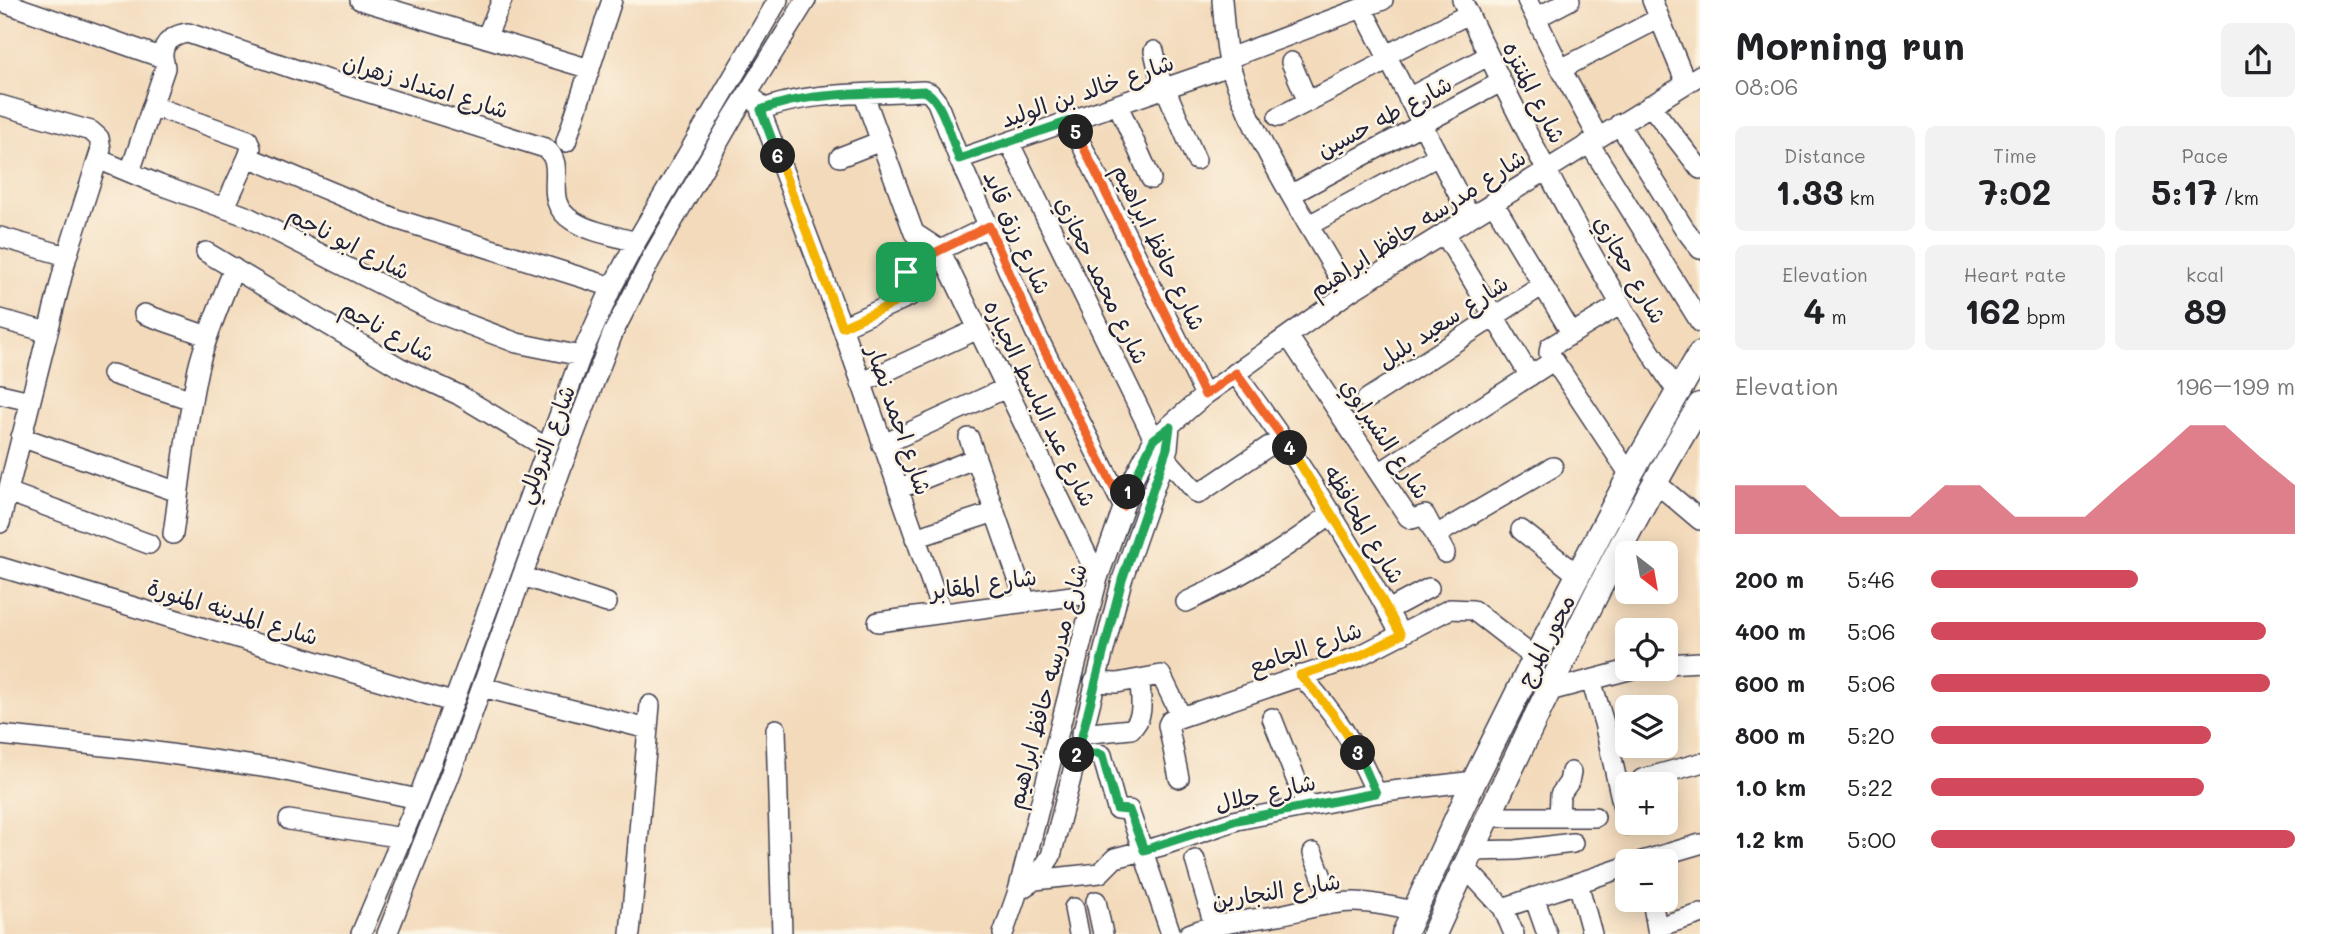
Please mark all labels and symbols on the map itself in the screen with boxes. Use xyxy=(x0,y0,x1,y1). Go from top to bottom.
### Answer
street label: شارع المنتزه xyxy=(1495,36,1573,149)
street label: شارع امتداد زهران xyxy=(339,46,512,126)
street label: شارع خالد بن الوليد xyxy=(996,46,1178,136)
street label: شارع طه حسين xyxy=(1311,68,1458,166)
pin: 5 xyxy=(1058,114,1094,150)
pin: 6 xyxy=(760,138,796,174)
street label: شارع مدرسه حافظ ابراهيم xyxy=(1303,142,1533,308)
street label: شارع حافظ ابراهيم xyxy=(1103,159,1213,337)
street label: شارع رزق قايد xyxy=(975,165,1059,300)
street label: شارع محمد حجازي xyxy=(1047,191,1157,370)
street label: شارع ابو ناجم xyxy=(281,198,415,289)
street label: شارع حجازي xyxy=(1585,209,1674,330)
pin xyxy=(876,242,936,302)
street label: شارع سعيد بلبل xyxy=(1371,267,1514,376)
street label: شارع ناجم xyxy=(334,292,440,372)
street label: شارع عبد الباسط الجياره xyxy=(976,295,1104,512)
street label: شارع احمد نصار xyxy=(858,339,940,499)
street label: شارع الشبراوي xyxy=(1332,372,1437,506)
street label: شارع التروللي xyxy=(509,380,588,510)
pin: 4 xyxy=(1272,430,1308,466)
street label: شارع المحافظه xyxy=(1316,459,1412,590)
pin: 1 xyxy=(1110,475,1146,510)
north arrow xyxy=(1615,541,1678,604)
street label: شارع مدرسه حافظ ابراهيم xyxy=(999,560,1097,813)
street label: شارع المقابر xyxy=(925,561,1039,608)
street label: شارع المدينه المنورة xyxy=(143,571,322,653)
street label: محور المرج xyxy=(1509,589,1583,692)
street label: شارع الجامع xyxy=(1245,614,1366,683)
pin: 3 xyxy=(1340,736,1376,770)
pin: 2 xyxy=(1060,738,1094,772)
street label: شارع جلال xyxy=(1212,766,1319,820)
street label: شارع النجارين xyxy=(1210,865,1343,917)

